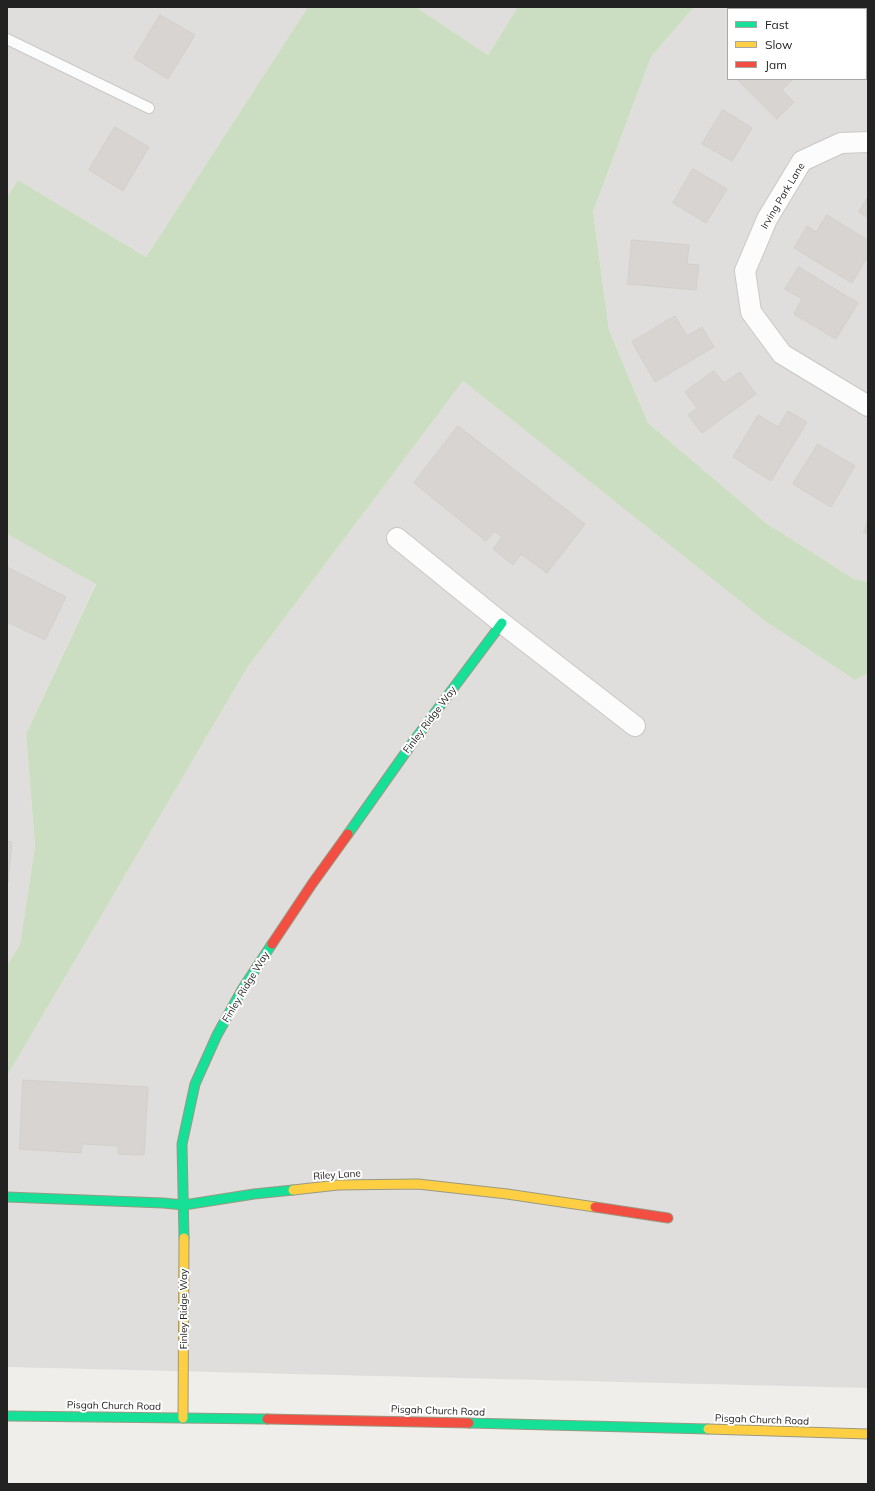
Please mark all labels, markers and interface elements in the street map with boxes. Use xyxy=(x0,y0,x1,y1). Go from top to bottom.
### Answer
legend xyxy=(727,8,867,80)
text: Fast xyxy=(765,17,789,32)
text: Slow xyxy=(765,37,793,52)
text: Jam xyxy=(765,57,787,72)
street label: Irving Park Lane xyxy=(759,161,807,231)
street label: Finley Ridge Way xyxy=(401,684,459,756)
street label: Finley Ridge Way xyxy=(220,949,272,1025)
street label: Riley Lane xyxy=(313,1167,361,1183)
street label: Finley Ridge Way xyxy=(178,1269,190,1349)
street label: Pisgah Church Road xyxy=(67,1399,161,1413)
street label: Pisgah Church Road xyxy=(391,1403,485,1419)
street label: Pisgah Church Road xyxy=(715,1412,809,1428)

